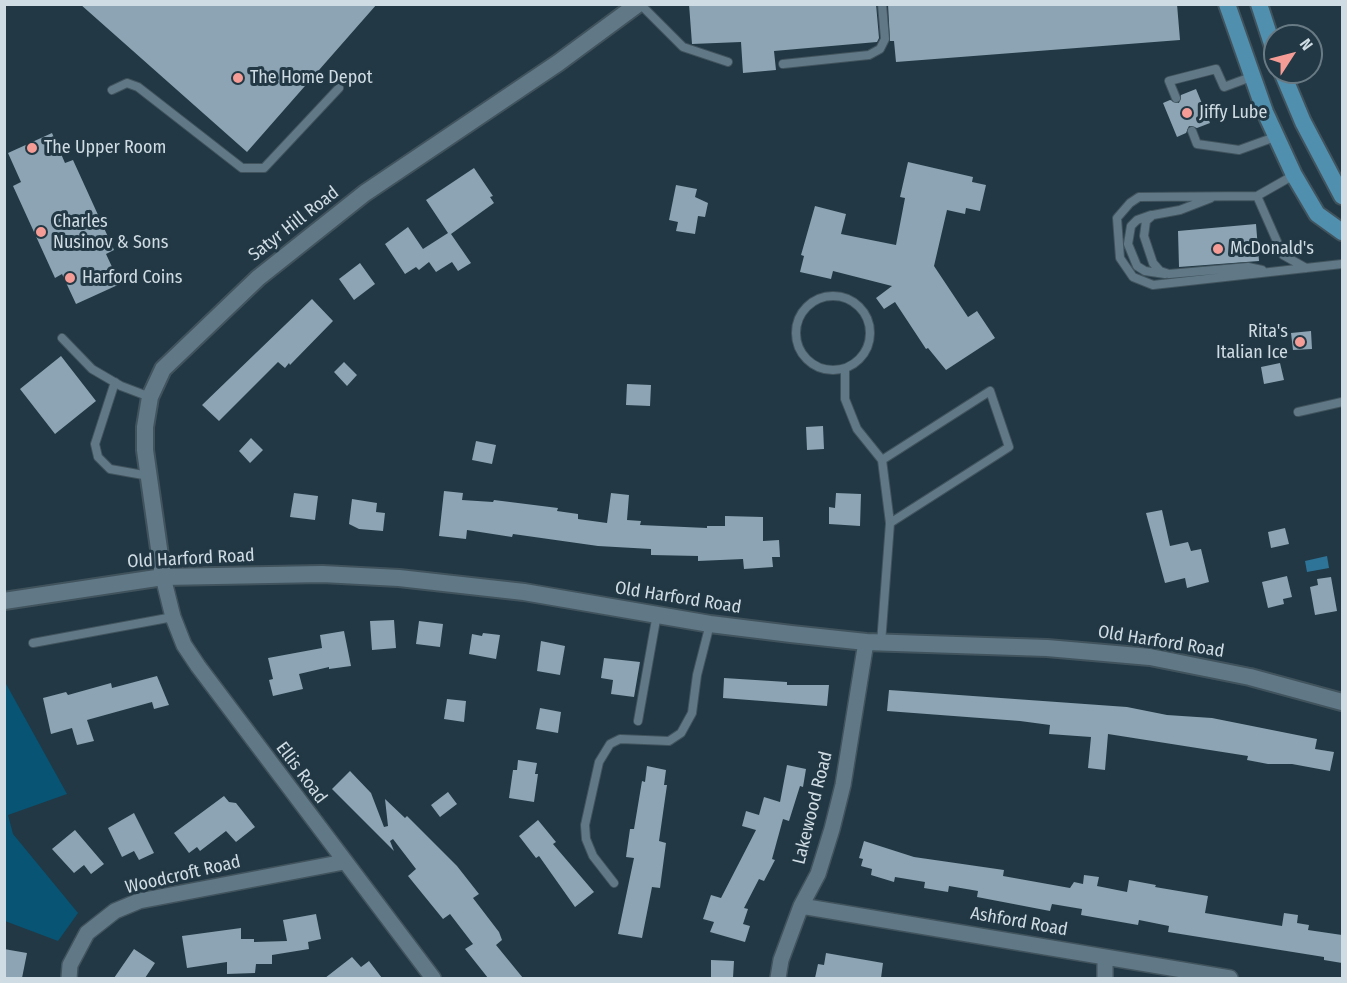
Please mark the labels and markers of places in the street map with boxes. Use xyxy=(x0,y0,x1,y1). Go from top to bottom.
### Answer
place label: The Home Depot xyxy=(250,67,373,89)
marker: The Home Depot xyxy=(231,71,245,85)
place label: Jiffy Lube xyxy=(1199,102,1267,124)
marker: Jiffy Lube xyxy=(1180,106,1194,120)
place label: The Upper Room xyxy=(44,137,166,159)
marker: The Upper Room xyxy=(25,141,39,155)
place label: Charles Nusinov & Sons xyxy=(53,211,168,254)
marker: Charles Nusinov & Sons xyxy=(34,225,48,239)
place label: McDonald's xyxy=(1230,238,1314,260)
marker: McDonald's xyxy=(1211,242,1225,256)
place label: Harford Coins xyxy=(82,267,182,289)
marker: Harford Coins xyxy=(63,271,77,285)
place label: Rita's Italian Ice xyxy=(1216,321,1288,364)
marker: Rita's Italian Ice xyxy=(1293,335,1307,349)

